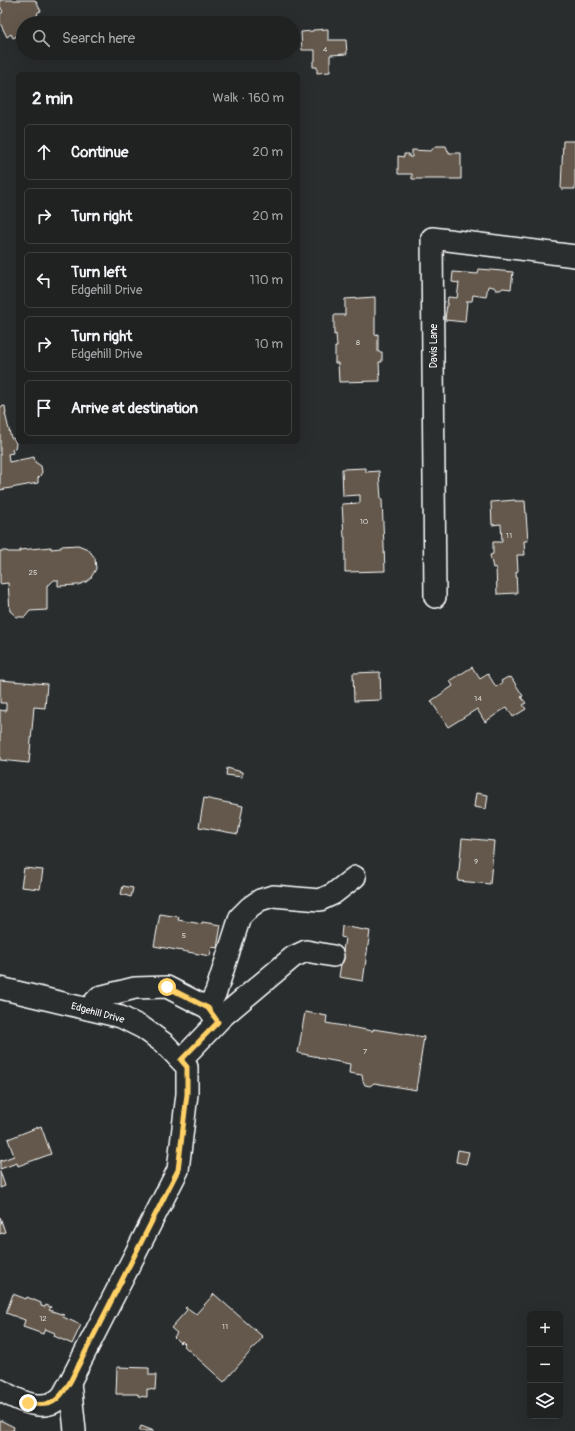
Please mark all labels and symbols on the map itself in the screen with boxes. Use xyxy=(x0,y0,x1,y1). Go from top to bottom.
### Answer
house number: 4 xyxy=(323,45,328,54)
street label: Davis Lane xyxy=(428,324,440,368)
house number: 8 xyxy=(356,338,360,347)
house number: 10 xyxy=(360,517,369,526)
house number: 11 xyxy=(506,531,512,540)
house number: 25 xyxy=(29,568,37,577)
house number: 14 xyxy=(474,694,482,703)
house number: 9 xyxy=(474,857,478,866)
house number: 5 xyxy=(182,931,186,940)
route start xyxy=(158,978,176,996)
street label: Edgehill Drive xyxy=(70,1000,126,1026)
house number: 7 xyxy=(363,1047,368,1056)
house number: 12 xyxy=(39,1314,47,1323)
house number: 11 xyxy=(222,1322,228,1331)
route end xyxy=(19,1394,37,1412)

